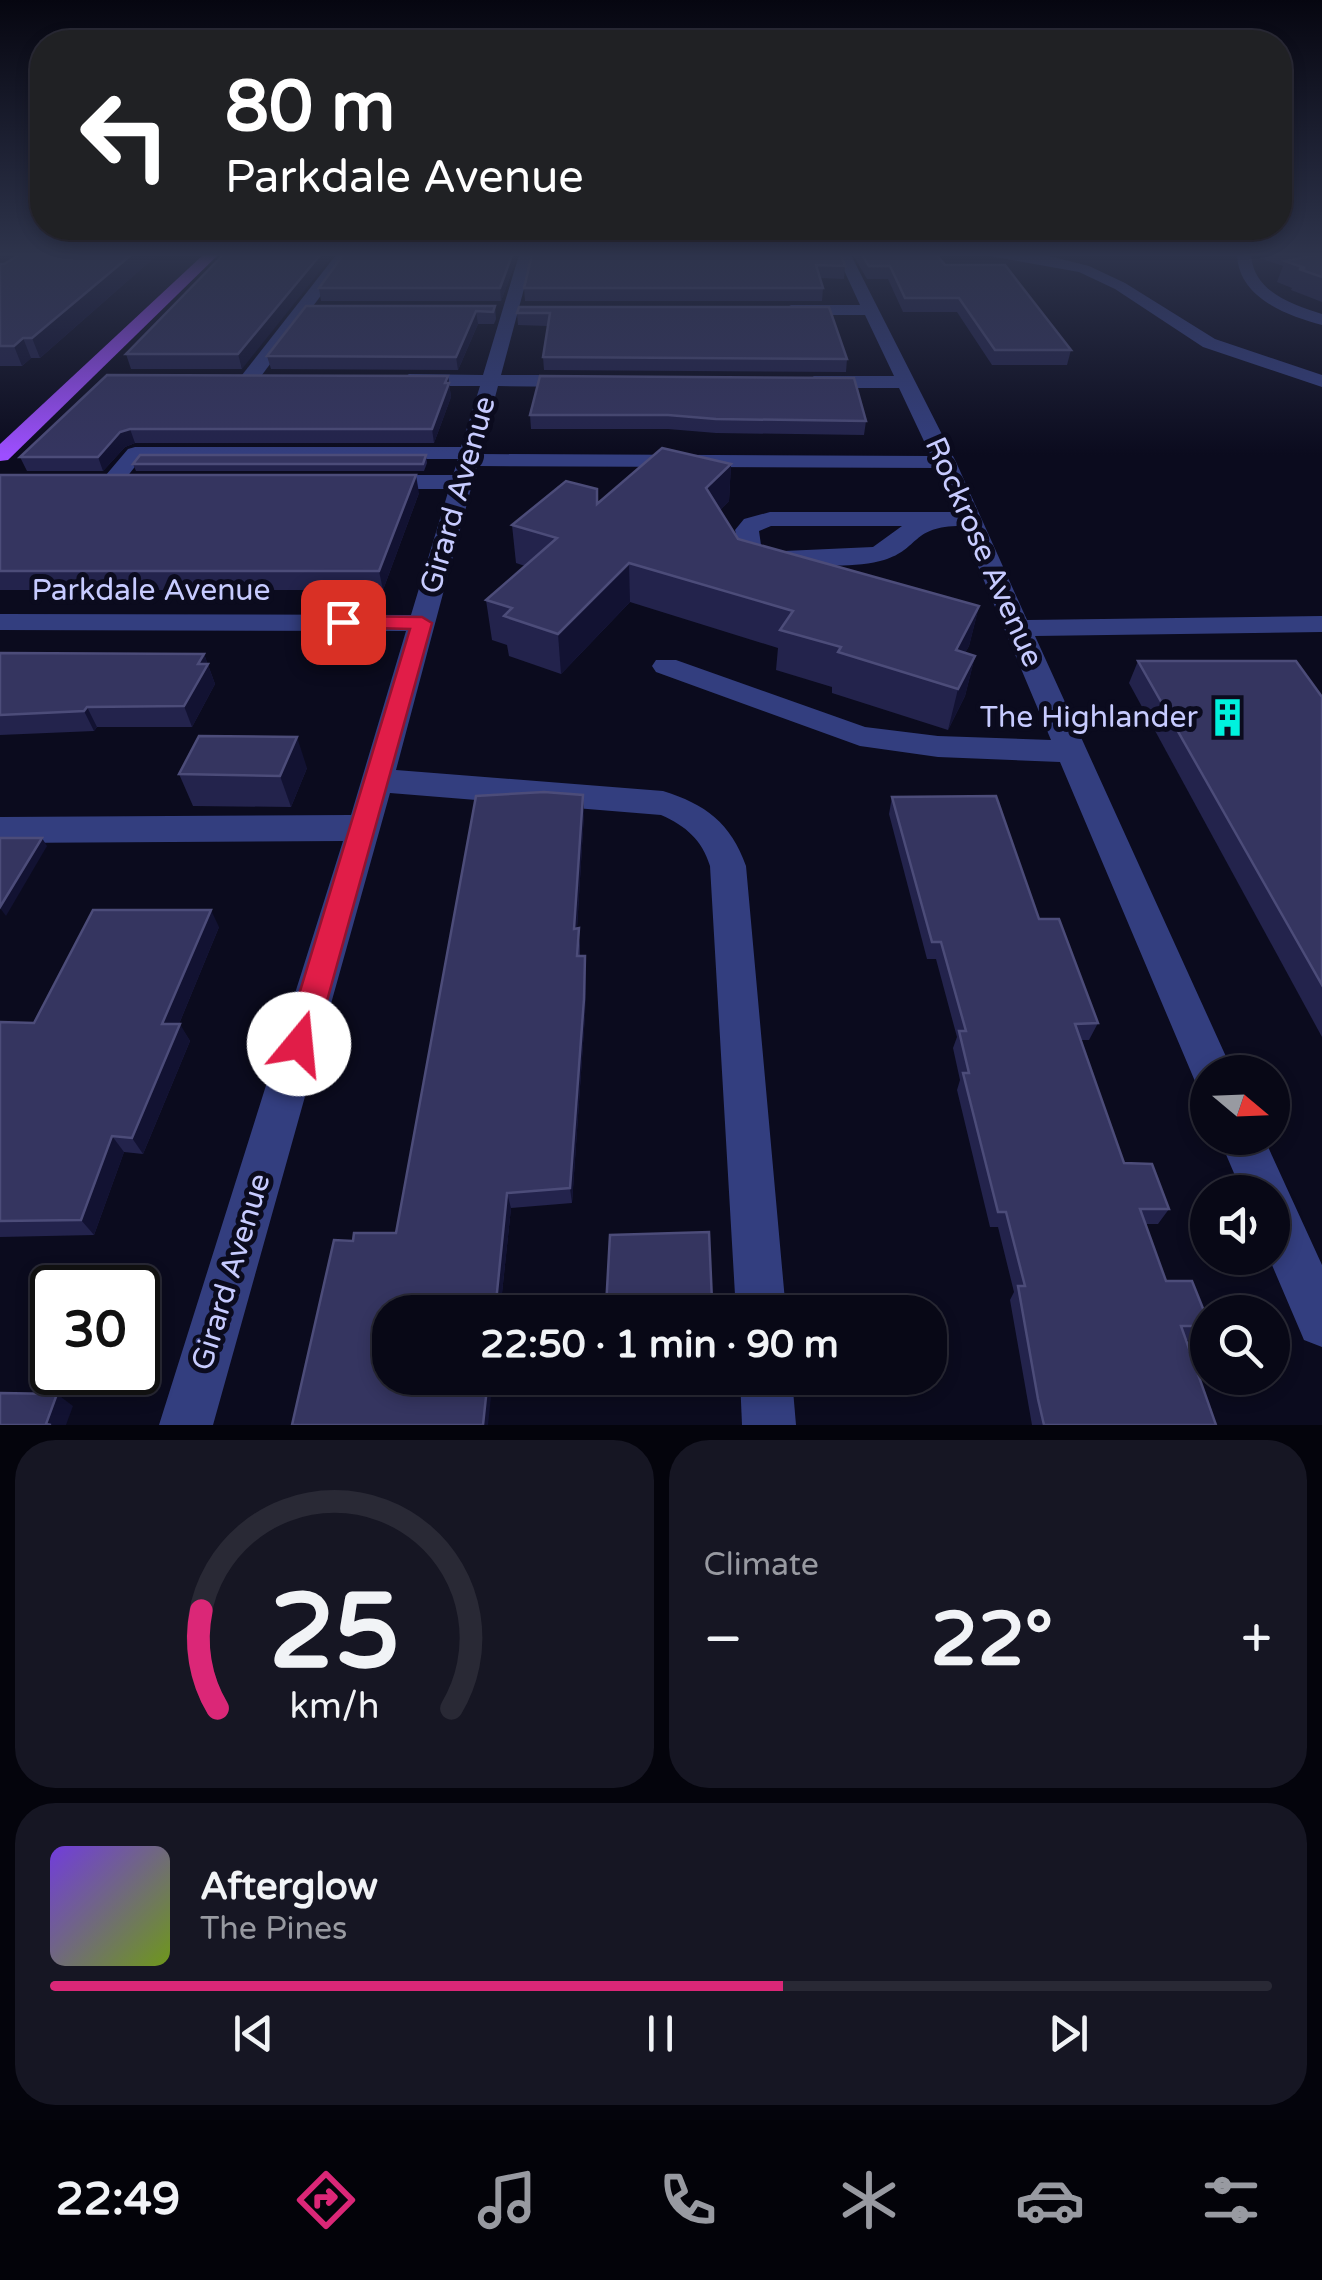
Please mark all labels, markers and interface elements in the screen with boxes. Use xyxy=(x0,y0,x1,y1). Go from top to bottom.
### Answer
text: 80 m xyxy=(225,66,395,150)
icon: left xyxy=(60,70,190,200)
text: Parkdale Avenue xyxy=(225,151,584,205)
street label: Girard Avenue xyxy=(412,392,504,598)
street label: Rockrose Avenue xyxy=(917,431,1051,673)
street label: Parkdale Avenue xyxy=(31,572,271,609)
pin xyxy=(301,580,386,665)
icon: arrive xyxy=(316,595,371,650)
building icon: The Highlander xyxy=(1207,696,1249,738)
place label: The Highlander xyxy=(980,699,1198,736)
position arrow xyxy=(247,992,351,1096)
north arrow xyxy=(1190,1055,1290,1155)
map controls xyxy=(1190,1055,1290,1395)
street label: Girard Avenue xyxy=(184,1169,278,1375)
button: sound xyxy=(1190,1175,1290,1275)
speed limit sign: 30 xyxy=(30,1265,160,1395)
button: search xyxy=(1190,1295,1290,1395)
text: 22:50 · 1 min · 90 m xyxy=(480,1322,839,1368)
text: Climate xyxy=(704,1546,819,1584)
text: 25 xyxy=(269,1571,400,1696)
text: 22° xyxy=(931,1595,1053,1685)
text: − xyxy=(704,1607,743,1673)
text: + xyxy=(1241,1607,1272,1673)
text: km/h xyxy=(289,1685,379,1728)
text: Afterglow xyxy=(200,1864,378,1910)
text: The Pines xyxy=(200,1910,347,1948)
icon: previous xyxy=(226,2006,281,2061)
icon: pause xyxy=(633,2006,688,2061)
icon: next xyxy=(1041,2006,1096,2061)
icon: directions xyxy=(291,2165,361,2235)
icon: music xyxy=(472,2165,542,2235)
icon: phone xyxy=(653,2165,723,2235)
icon: climate xyxy=(834,2165,904,2235)
icon: car xyxy=(1015,2165,1085,2235)
icon: filters xyxy=(1196,2165,1266,2235)
text: 22:49 xyxy=(56,2173,180,2227)

